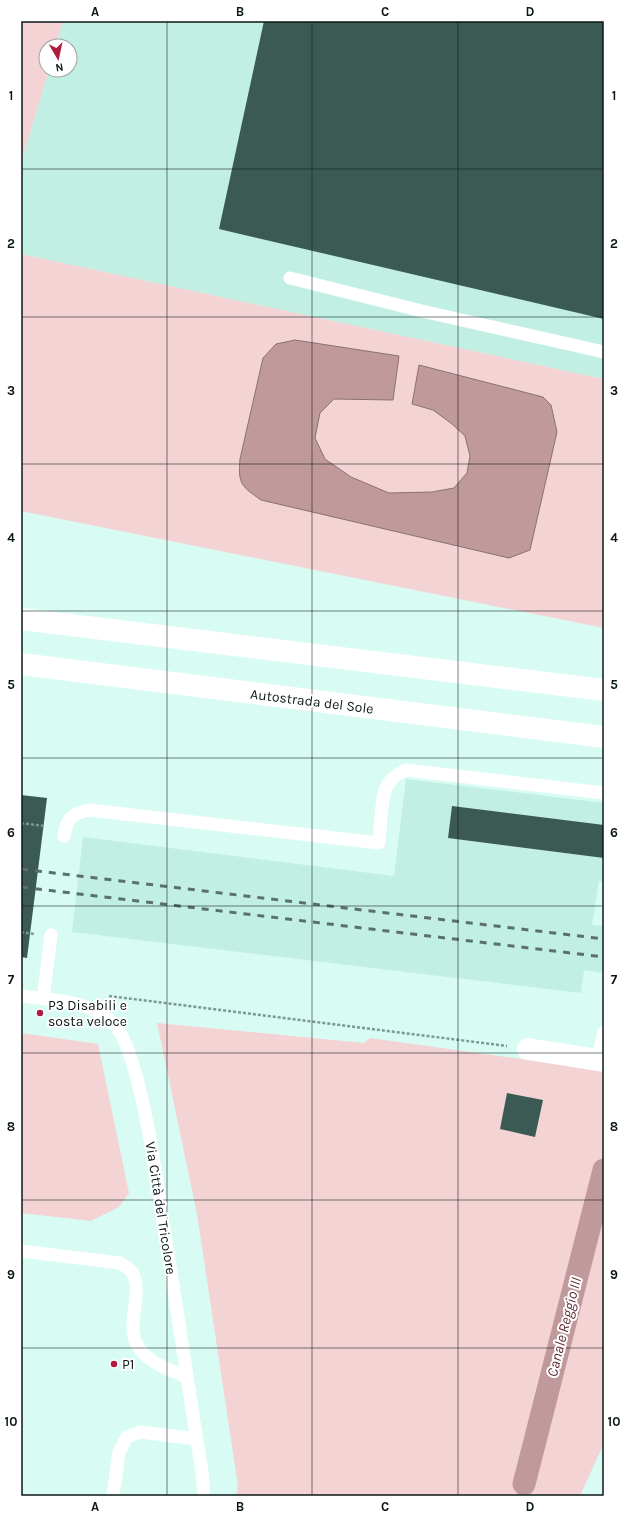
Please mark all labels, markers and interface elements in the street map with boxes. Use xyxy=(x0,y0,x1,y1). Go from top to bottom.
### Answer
text: A xyxy=(91,4,99,19)
text: B xyxy=(236,4,244,19)
text: C xyxy=(381,4,389,19)
text: D xyxy=(526,4,535,19)
north arrow xyxy=(38,38,78,78)
text: N xyxy=(55,60,64,74)
text: 1 xyxy=(9,88,13,103)
text: 1 xyxy=(612,88,616,103)
text: 2 xyxy=(7,236,15,251)
text: 2 xyxy=(610,236,618,251)
text: 3 xyxy=(7,383,15,398)
text: 3 xyxy=(610,383,618,398)
text: 4 xyxy=(7,530,15,545)
text: 4 xyxy=(610,530,618,545)
text: 5 xyxy=(7,677,15,692)
text: 5 xyxy=(610,677,618,692)
street label: Autostrada del Sole xyxy=(249,685,375,717)
text: 6 xyxy=(7,825,15,840)
text: 6 xyxy=(610,825,618,840)
text: 7 xyxy=(8,972,15,987)
text: 7 xyxy=(611,972,618,987)
place label: P3 Disabili e sosta veloce xyxy=(48,997,127,1030)
marker: P3 Disabili e sosta veloce xyxy=(35,1008,45,1018)
text: 8 xyxy=(7,1119,15,1134)
text: 8 xyxy=(610,1119,618,1134)
street label: Via Città del Tricolore xyxy=(142,1141,179,1276)
text: 9 xyxy=(7,1267,15,1282)
text: 9 xyxy=(610,1267,618,1282)
water label: Canale Reggio III xyxy=(543,1275,585,1379)
place label: P1 xyxy=(122,1356,134,1373)
marker: P1 xyxy=(109,1359,119,1369)
text: 10 xyxy=(5,1414,17,1429)
text: 10 xyxy=(608,1414,620,1429)
text: A xyxy=(91,1499,99,1514)
text: B xyxy=(236,1499,244,1514)
text: C xyxy=(381,1499,389,1514)
text: D xyxy=(526,1499,535,1514)

